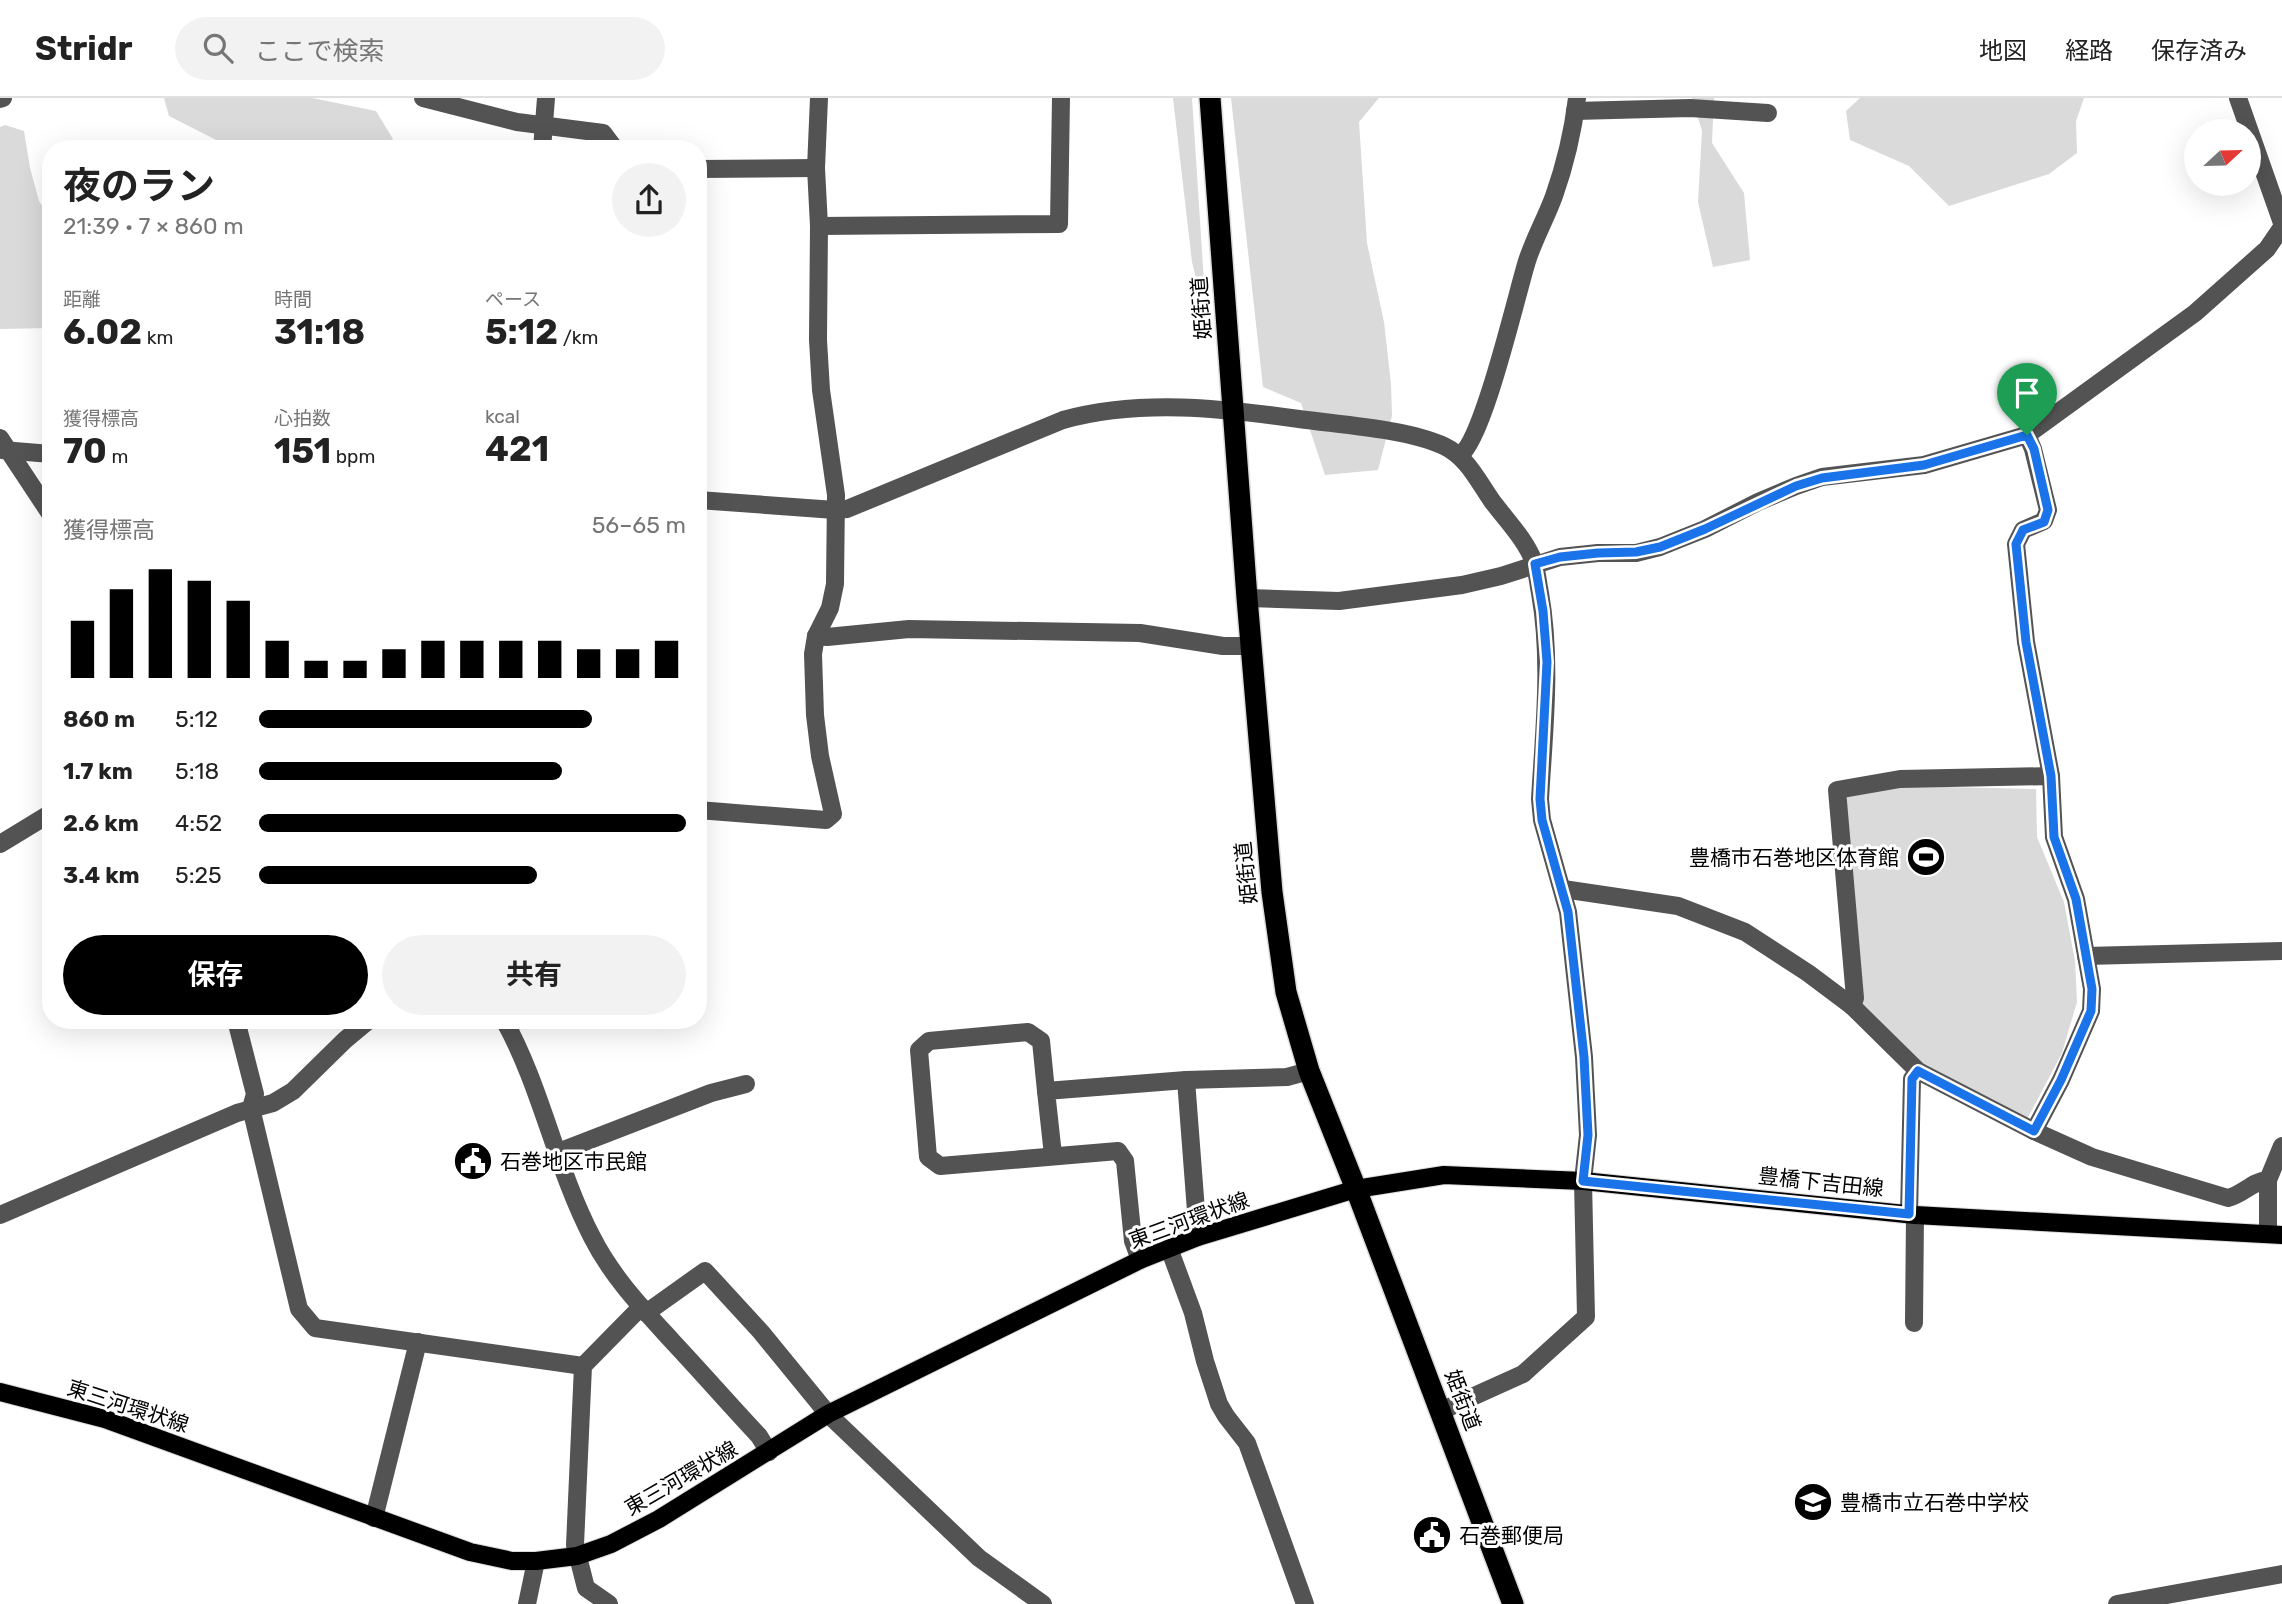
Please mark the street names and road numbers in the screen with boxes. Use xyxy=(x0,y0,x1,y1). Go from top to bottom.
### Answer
street label: 姫街道 xyxy=(1186,276,1216,340)
street label: 姫街道 xyxy=(1230,840,1262,906)
street label: 豊橋下吉田線 xyxy=(1757,1163,1885,1201)
street label: 東三河環状線 xyxy=(1126,1187,1252,1253)
street label: 姫街道 xyxy=(1440,1366,1486,1434)
street label: 東三河環状線 xyxy=(64,1375,192,1437)
street label: 東三河環状線 xyxy=(620,1436,742,1520)

